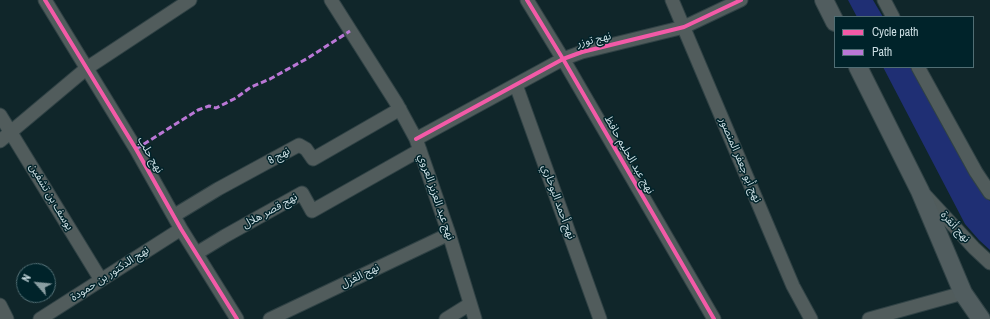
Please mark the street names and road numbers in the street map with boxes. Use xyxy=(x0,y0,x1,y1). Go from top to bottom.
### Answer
street label: نهج توزر xyxy=(576,29,612,51)
street label: نهج عبد الحليم حافظ xyxy=(601,114,657,196)
street label: نهج أبو جعفر المنصور xyxy=(716,115,764,205)
street label: نهج حلب xyxy=(134,134,166,176)
street label: نهج 8 xyxy=(266,144,292,168)
street label: نهج عبد العزيز العروي xyxy=(415,152,457,242)
street label: يوسف بن تشفين xyxy=(26,161,76,233)
street label: نهج أحمد البوخاري xyxy=(538,163,578,241)
street label: نهج قصر هلال xyxy=(240,190,300,232)
street label: نهج أنقرة xyxy=(938,209,972,245)
street label: نهج الدكتور بن حمودة xyxy=(68,244,152,304)
street label: نهج الغزل xyxy=(339,261,381,291)

